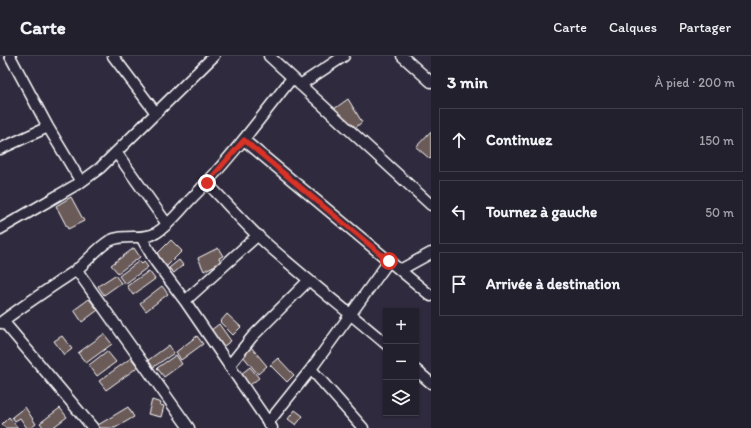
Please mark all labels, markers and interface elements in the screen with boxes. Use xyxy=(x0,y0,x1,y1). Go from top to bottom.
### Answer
text: Carte xyxy=(20,16,66,39)
text: Carte xyxy=(553,19,587,36)
text: Calques xyxy=(609,19,657,36)
text: Partager xyxy=(679,19,731,36)
text: 3 min xyxy=(447,72,488,92)
text: À pied · 200 m xyxy=(655,75,735,90)
icon: ahead xyxy=(448,129,470,151)
text: Continuez xyxy=(486,131,552,149)
text: 150 m xyxy=(699,133,734,148)
route end xyxy=(198,174,216,192)
icon: left xyxy=(448,201,470,223)
text: Tournez à gauche xyxy=(486,203,597,221)
text: 50 m xyxy=(705,205,734,220)
route start xyxy=(380,252,398,270)
icon: arrive xyxy=(448,273,470,295)
text: Arrivée à destination xyxy=(486,275,620,293)
map controls xyxy=(383,308,419,416)
button: + xyxy=(383,308,419,344)
button: − xyxy=(383,344,419,380)
button: layers xyxy=(383,380,419,416)

